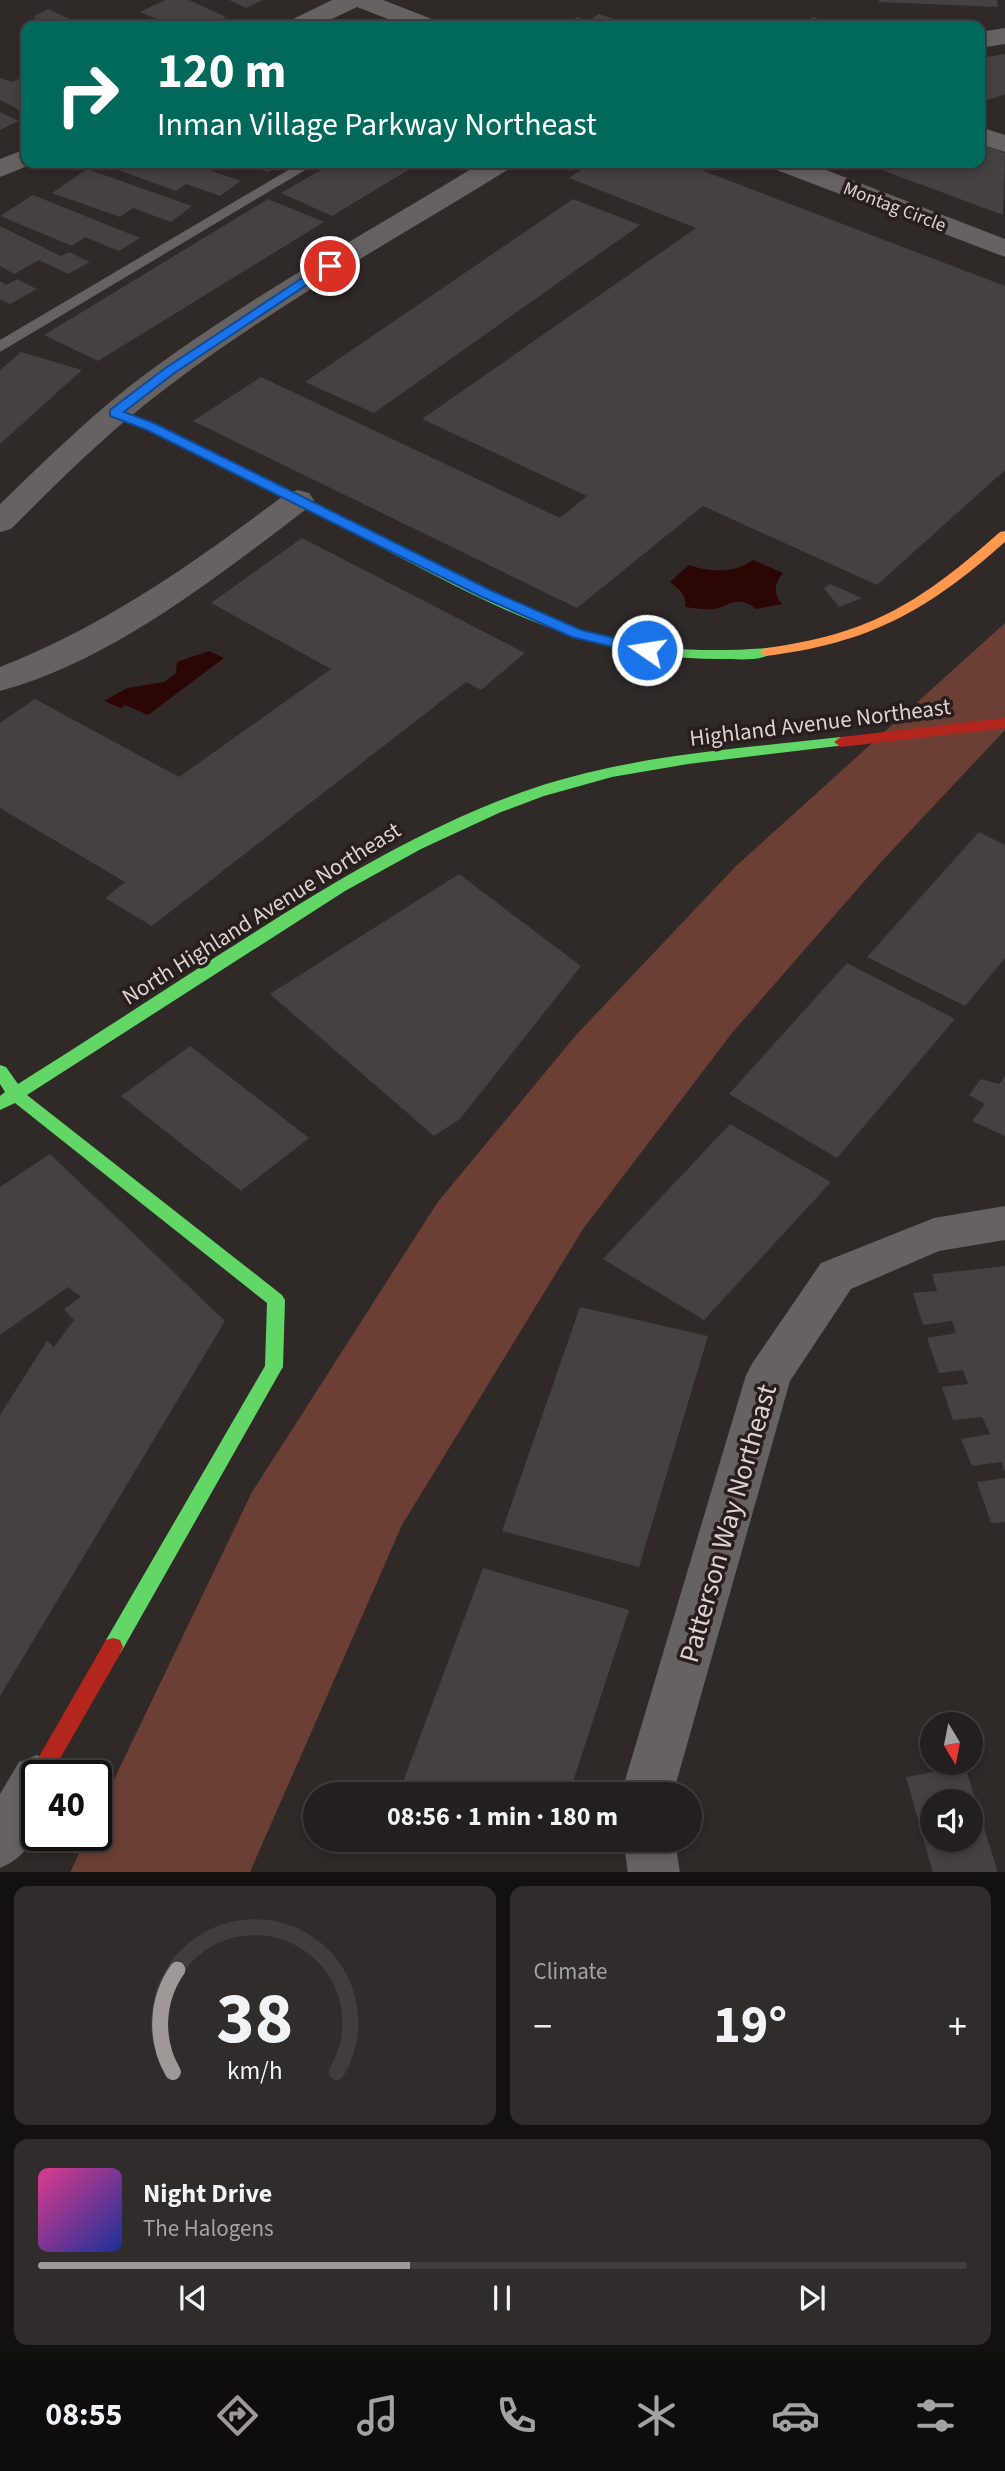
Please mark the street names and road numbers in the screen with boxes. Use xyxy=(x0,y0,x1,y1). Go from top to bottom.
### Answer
street label: Montag Circle xyxy=(839,175,950,239)
street label: Highland Avenue Northeast xyxy=(688,690,953,755)
street label: North Highland Avenue Northeast xyxy=(116,814,407,1013)
street label: Patterson Way Northeast xyxy=(669,1379,787,1667)

